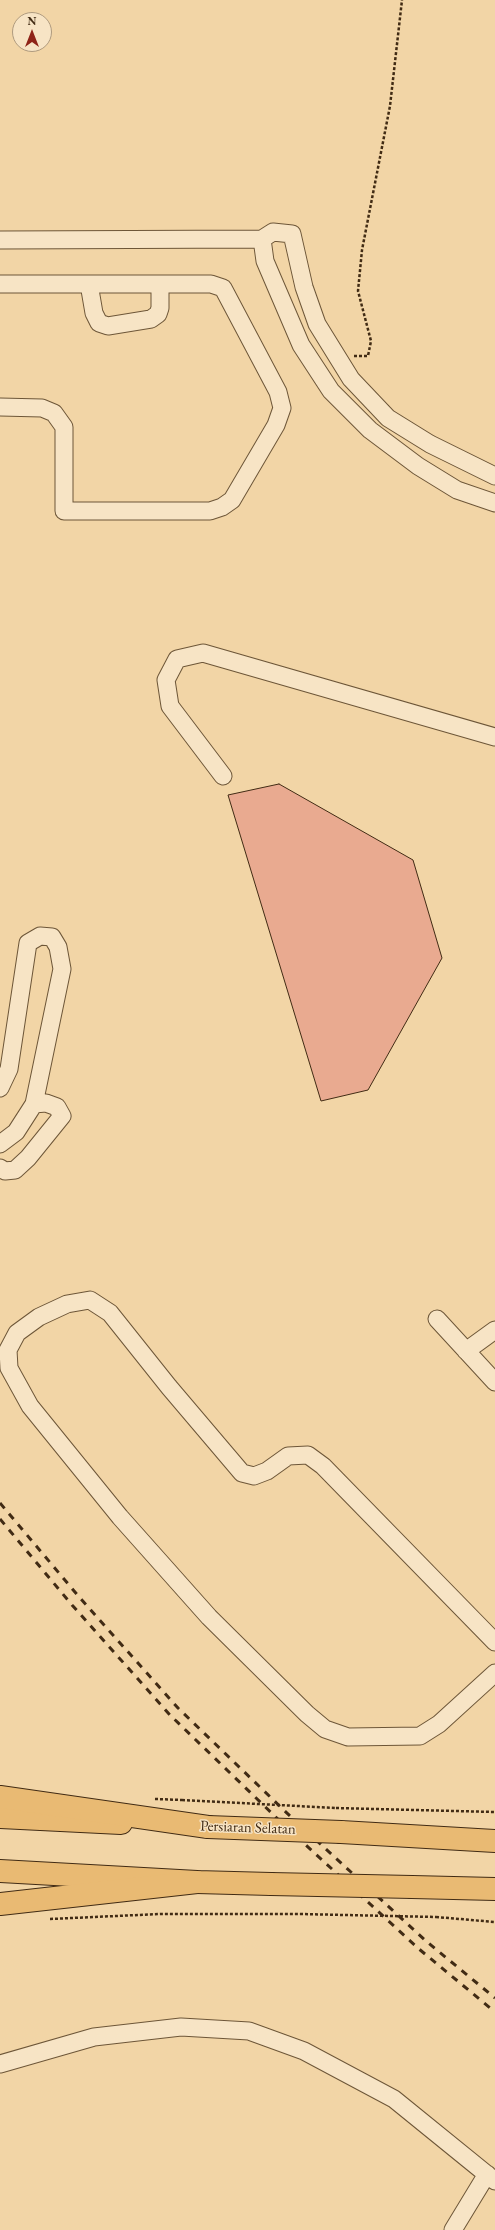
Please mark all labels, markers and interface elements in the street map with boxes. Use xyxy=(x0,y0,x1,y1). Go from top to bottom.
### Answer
north arrow xyxy=(12,12,52,52)
text: N xyxy=(28,14,36,28)
street label: Persiaran Selatan xyxy=(200,1817,296,1839)

